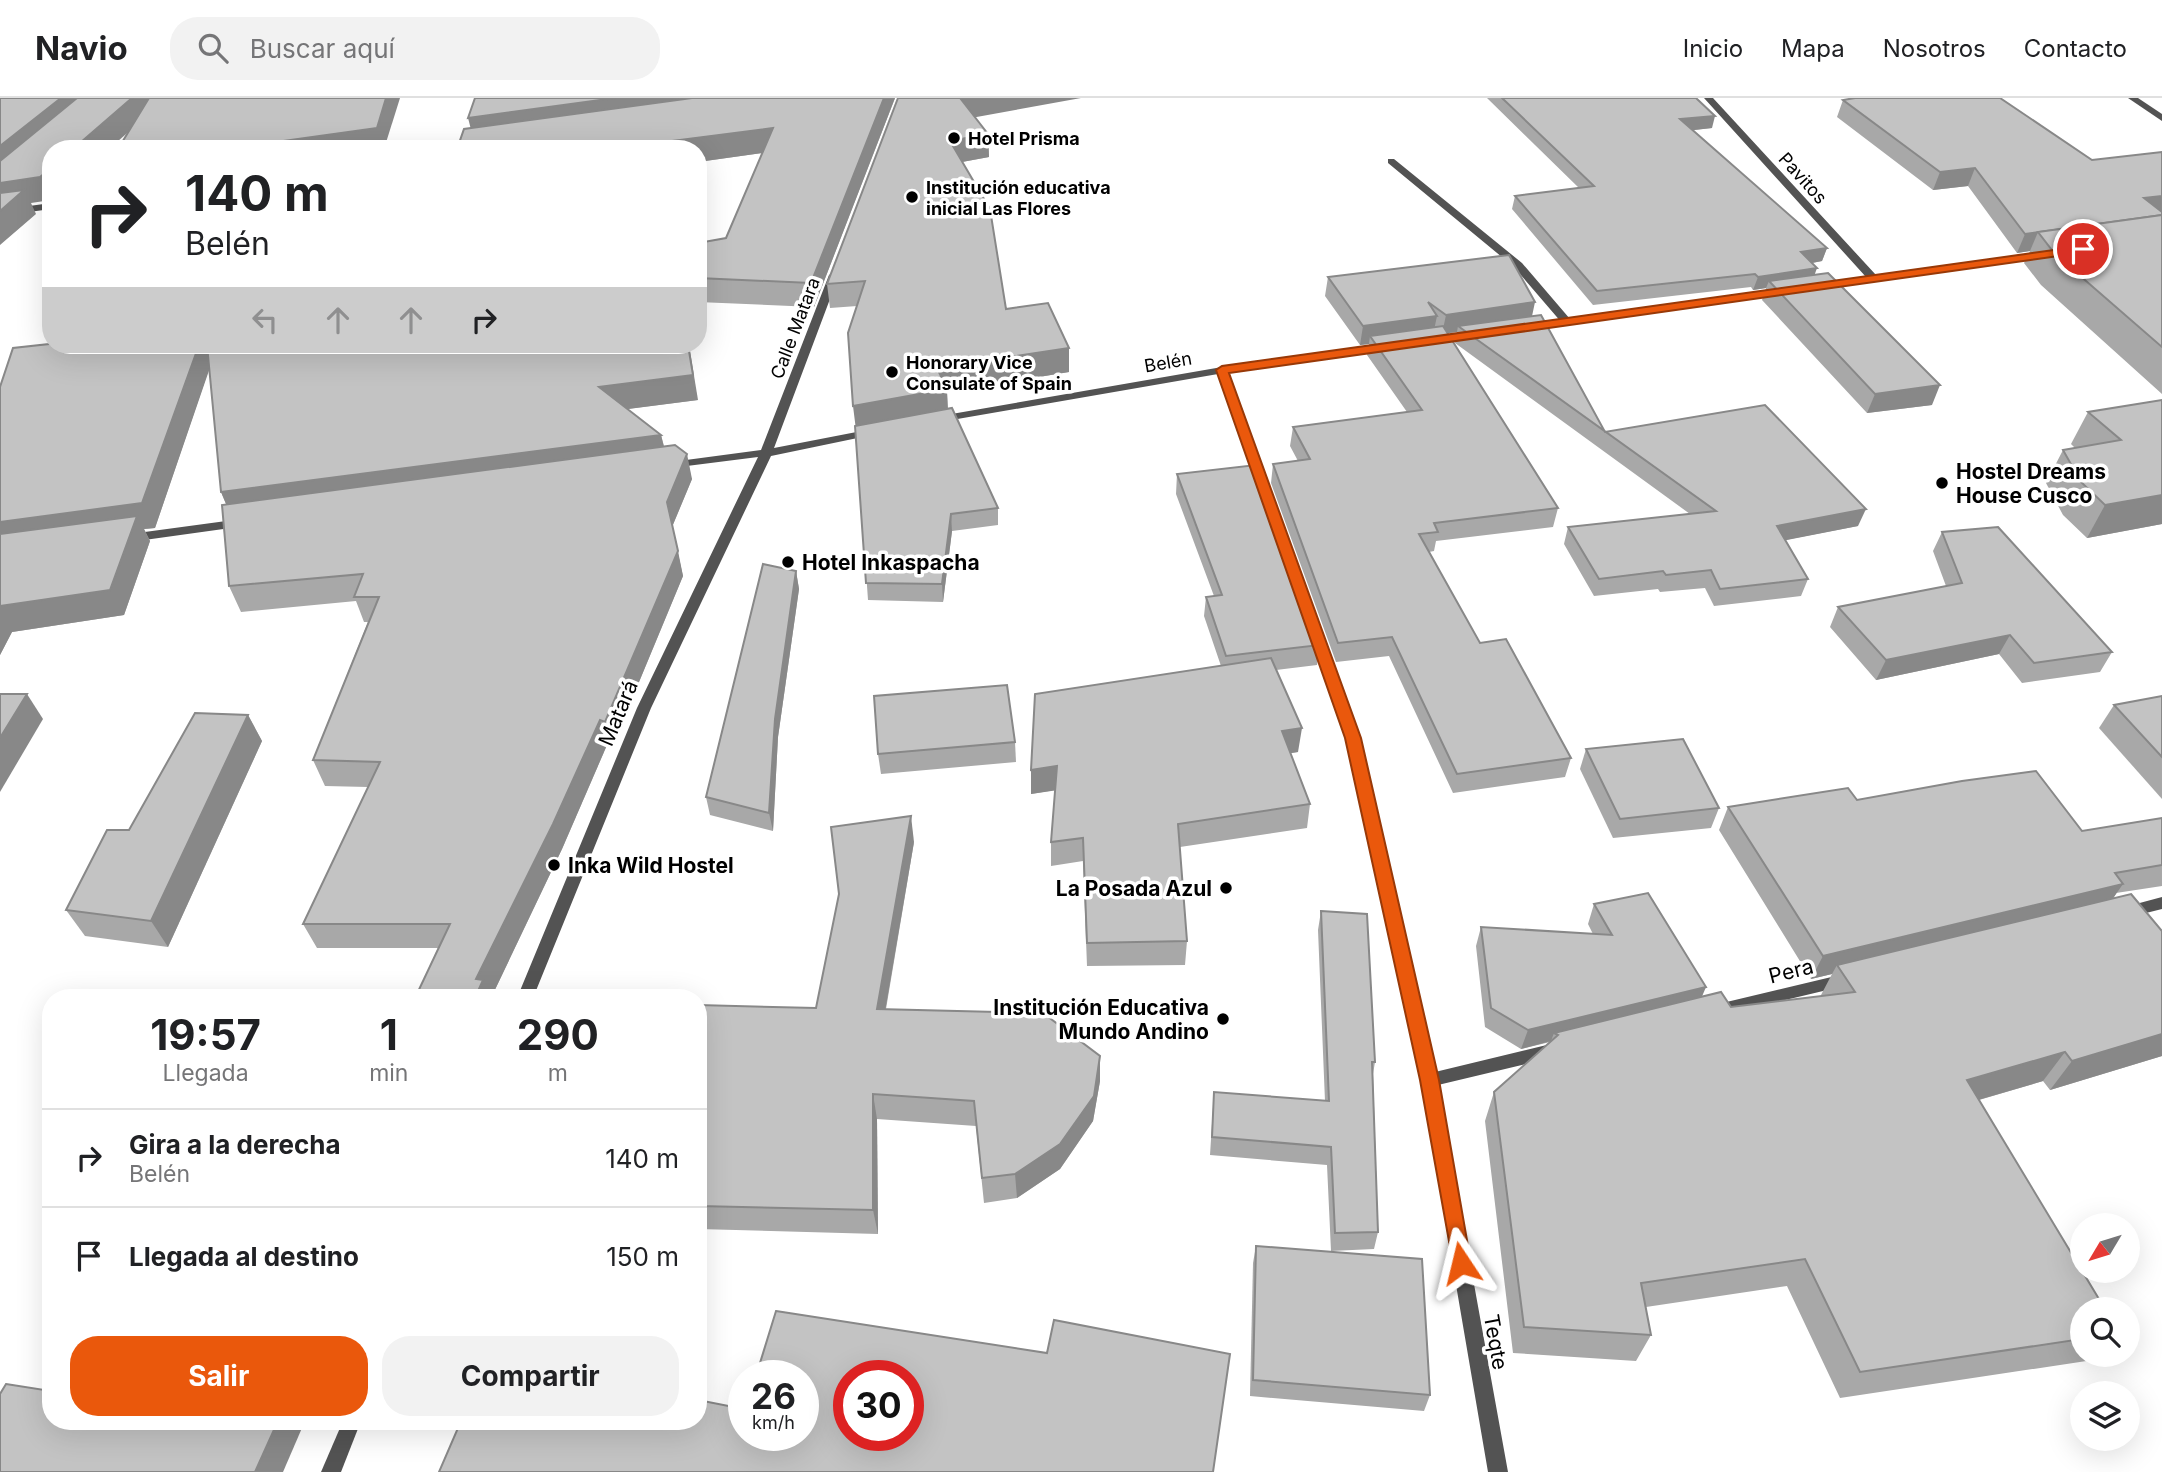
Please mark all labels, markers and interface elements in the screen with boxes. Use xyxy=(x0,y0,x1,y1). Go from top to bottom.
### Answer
search box xyxy=(170,17,660,80)
text: Navio xyxy=(35,28,128,68)
icon: search xyxy=(194,29,232,67)
text: Buscar aquí xyxy=(250,33,395,64)
text: Inicio xyxy=(1683,34,1743,63)
text: Mapa xyxy=(1781,34,1845,63)
text: Nosotros xyxy=(1883,34,1986,63)
text: Contacto xyxy=(2024,34,2127,63)
place label: Hotel Prisma xyxy=(968,128,1080,149)
marker: Hotel Prisma xyxy=(946,130,962,146)
street label: Pavitos xyxy=(1775,148,1831,208)
text: 140 m xyxy=(185,164,329,223)
icon: right xyxy=(70,168,161,259)
place label: Institución educativa inicial Las Flores xyxy=(926,177,1111,219)
marker: Institución educativa inicial Las Flores xyxy=(904,189,920,205)
pin xyxy=(2053,219,2113,279)
text: Belén xyxy=(185,224,270,263)
icon: arrive xyxy=(2064,230,2102,268)
street label: Calle Matara xyxy=(766,274,824,382)
icon: left xyxy=(246,301,284,339)
icon: ahead xyxy=(319,301,357,339)
icon: ahead xyxy=(392,301,430,339)
icon: right xyxy=(465,301,503,339)
street label: Belén xyxy=(1143,348,1193,376)
place label: Honorary Vice Consulate of Spain xyxy=(906,352,1072,394)
marker: Honorary Vice Consulate of Spain xyxy=(884,364,900,380)
place label: Hostel Dreams House Cusco xyxy=(1956,459,2106,508)
marker: Hostel Dreams House Cusco xyxy=(1934,475,1950,491)
place label: Hotel Inkaspacha xyxy=(802,550,980,575)
marker: Hotel Inkaspacha xyxy=(780,554,796,570)
street label: Matará xyxy=(593,676,643,750)
place label: Inka Wild Hostel xyxy=(568,853,734,878)
marker: Inka Wild Hostel xyxy=(546,857,562,873)
place label: La Posada Azul xyxy=(1056,876,1212,901)
marker: La Posada Azul xyxy=(1218,880,1234,896)
street label: Pera xyxy=(1766,953,1816,989)
place label: Institución Educativa Mundo Andino xyxy=(993,995,1209,1044)
text: 19:57 xyxy=(150,1009,261,1060)
text: 1 xyxy=(380,1009,398,1060)
text: 290 xyxy=(517,1009,599,1060)
marker: Institución Educativa Mundo Andino xyxy=(1215,1011,1231,1027)
text: Llegada xyxy=(163,1059,249,1087)
text: min xyxy=(369,1059,408,1087)
text: m xyxy=(548,1059,568,1087)
text: Gira a la derecha xyxy=(129,1129,341,1160)
icon: right xyxy=(70,1139,108,1177)
text: 140 m xyxy=(605,1143,679,1174)
text: Belén xyxy=(129,1160,190,1188)
north arrow xyxy=(2070,1213,2140,1283)
map controls xyxy=(2070,1213,2140,1451)
position arrow xyxy=(1424,1226,1498,1300)
icon: arrive xyxy=(70,1237,108,1275)
text: Llegada al destino xyxy=(129,1241,359,1272)
text: 150 m xyxy=(606,1241,679,1272)
button: search xyxy=(2070,1297,2140,1367)
street label: Teqte xyxy=(1479,1312,1513,1372)
button: Salir xyxy=(70,1336,368,1416)
button: Compartir xyxy=(382,1336,679,1416)
speed limit sign: 30 xyxy=(833,1360,924,1451)
text: 26 xyxy=(751,1375,796,1417)
button: layers xyxy=(2070,1381,2140,1451)
text: km/h xyxy=(752,1412,795,1433)

